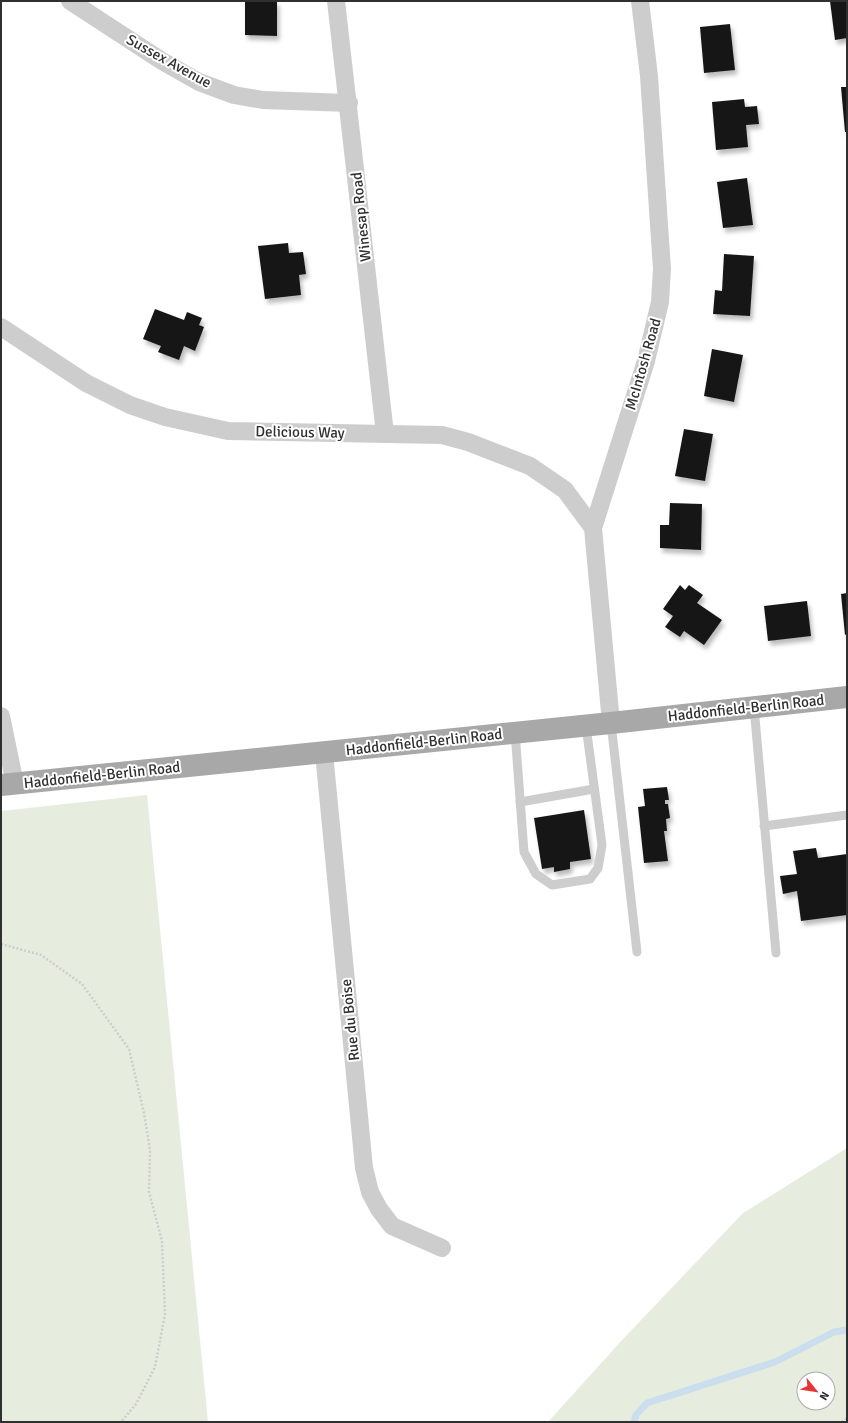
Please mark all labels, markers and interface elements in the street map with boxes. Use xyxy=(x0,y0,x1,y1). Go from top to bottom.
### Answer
street label: Sussex Avenue xyxy=(123,30,215,92)
street label: Winesap Road xyxy=(347,171,375,263)
street label: McIntosh Road xyxy=(621,316,665,412)
street label: Delicious Way xyxy=(255,422,345,442)
street label: Haddonfield-Berlin Road xyxy=(667,691,825,725)
street label: Haddonfield-Berlin Road xyxy=(345,725,503,759)
street label: Haddonfield-Berlin Road xyxy=(23,758,181,792)
street label: Rue du Boise xyxy=(337,978,363,1062)
north arrow xyxy=(796,1371,836,1411)
text: N xyxy=(817,1389,832,1402)

